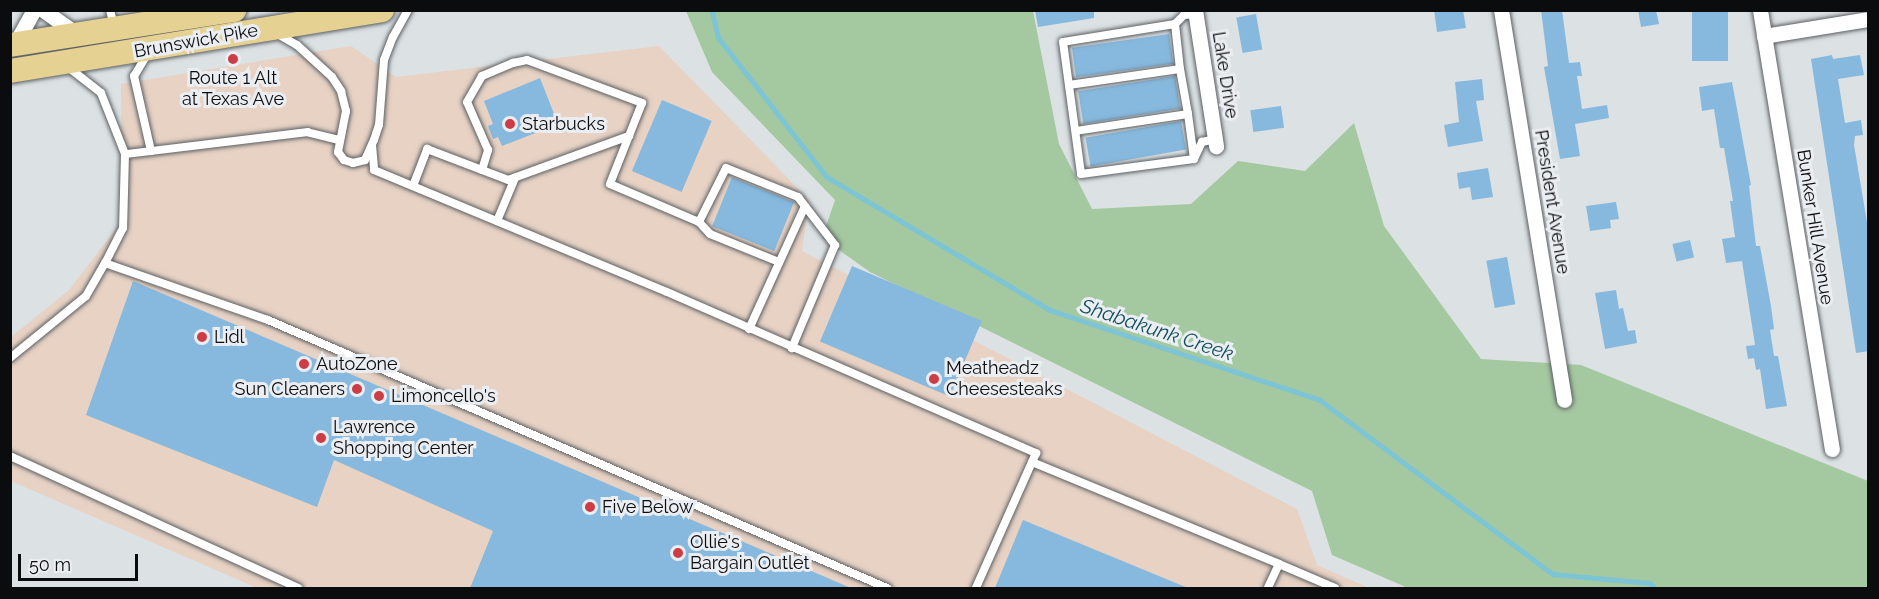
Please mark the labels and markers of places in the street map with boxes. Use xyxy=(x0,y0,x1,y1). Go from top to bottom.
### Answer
marker: Route 1 Alt at Texas Ave xyxy=(226,52,240,66)
place label: Route 1 Alt at Texas Ave xyxy=(181,68,285,110)
place label: Starbucks xyxy=(522,113,605,135)
marker: Starbucks xyxy=(503,117,517,131)
place label: Lidl xyxy=(214,326,245,348)
marker: Lidl xyxy=(195,330,209,344)
place label: AutoZone xyxy=(316,353,398,375)
marker: AutoZone xyxy=(297,357,311,371)
place label: Meatheadz Cheesesteaks xyxy=(946,358,1062,400)
marker: Meatheadz Cheesesteaks xyxy=(927,372,941,386)
place label: Sun Cleaners xyxy=(235,378,345,400)
marker: Sun Cleaners xyxy=(350,382,364,396)
place label: Limoncello's xyxy=(391,385,496,407)
marker: Limoncello's xyxy=(372,389,386,403)
place label: Lawrence Shopping Center xyxy=(333,417,474,460)
marker: Lawrence Shopping Center xyxy=(314,431,328,445)
place label: Five Below xyxy=(602,496,693,518)
marker: Five Below xyxy=(583,500,597,514)
place label: Ollie's Bargain Outlet xyxy=(690,532,809,574)
marker: Ollie's Bargain Outlet xyxy=(671,546,685,560)

